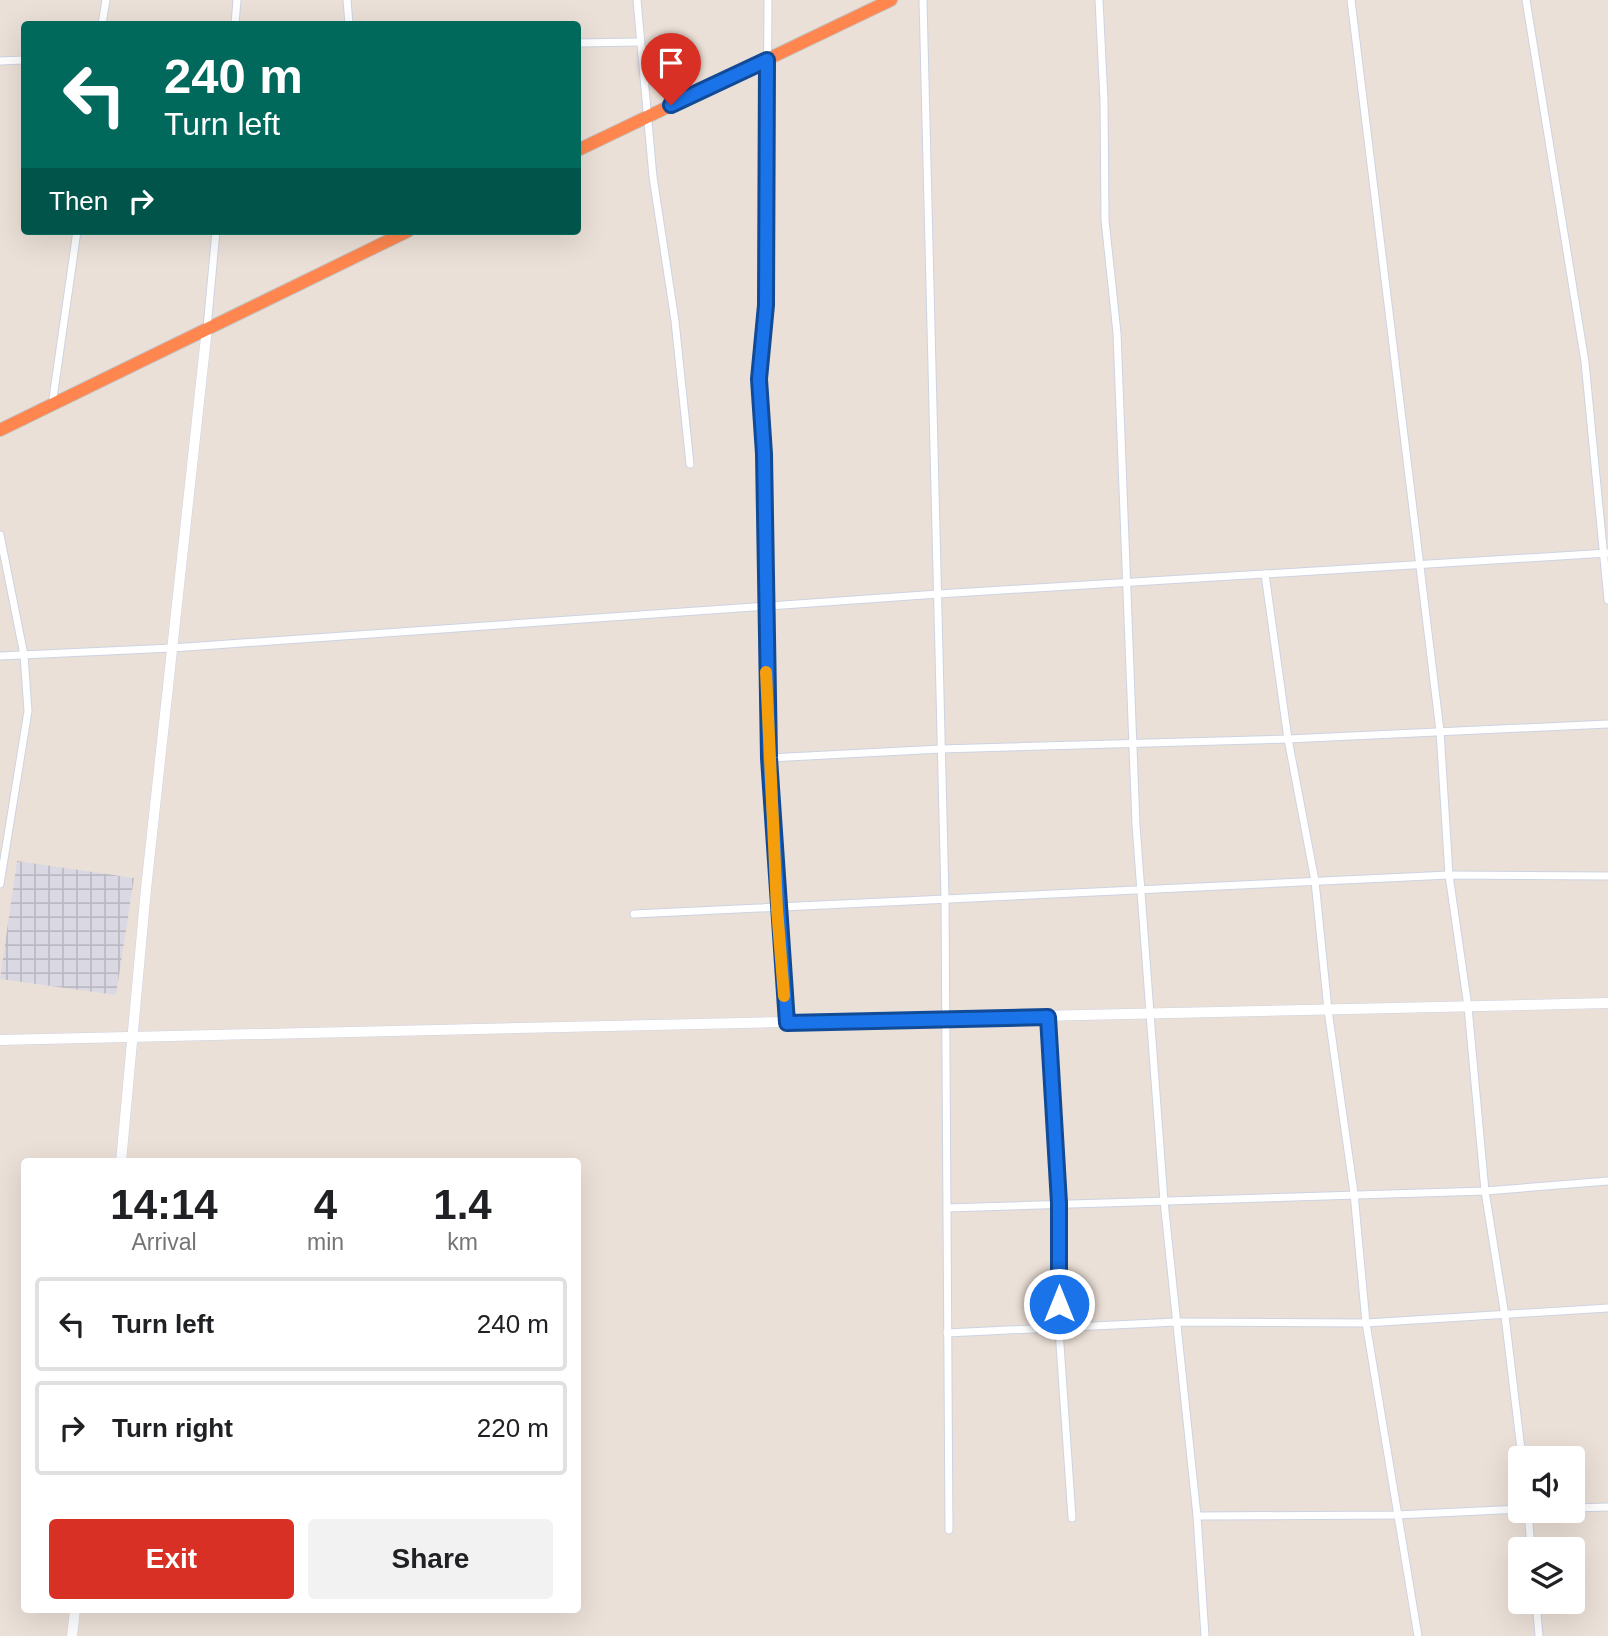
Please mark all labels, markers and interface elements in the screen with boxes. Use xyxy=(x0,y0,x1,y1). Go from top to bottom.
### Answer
pin xyxy=(641,33,701,105)
icon: arrive xyxy=(652,44,690,82)
icon: left xyxy=(49,49,140,140)
text: 240 m xyxy=(164,49,303,103)
text: Turn left xyxy=(164,106,280,142)
icon: right xyxy=(122,182,160,220)
text: Then xyxy=(49,186,108,216)
text: 14:14 xyxy=(110,1181,218,1228)
text: 4 xyxy=(314,1181,337,1228)
text: 1.4 xyxy=(433,1181,492,1228)
text: Arrival xyxy=(131,1229,197,1255)
text: min xyxy=(307,1229,344,1255)
text: km xyxy=(447,1229,478,1255)
position arrow xyxy=(1022,1267,1096,1341)
icon: left xyxy=(53,1305,91,1343)
text: Turn left xyxy=(112,1309,214,1339)
text: 240 m xyxy=(477,1309,549,1339)
icon: right xyxy=(53,1409,91,1447)
text: Turn right xyxy=(112,1413,233,1443)
text: 220 m xyxy=(477,1413,549,1443)
map controls xyxy=(1508,1446,1585,1614)
button: sound xyxy=(1508,1446,1585,1523)
button: Exit xyxy=(49,1519,294,1599)
button: Share xyxy=(308,1519,553,1599)
button: layers xyxy=(1508,1537,1585,1614)

